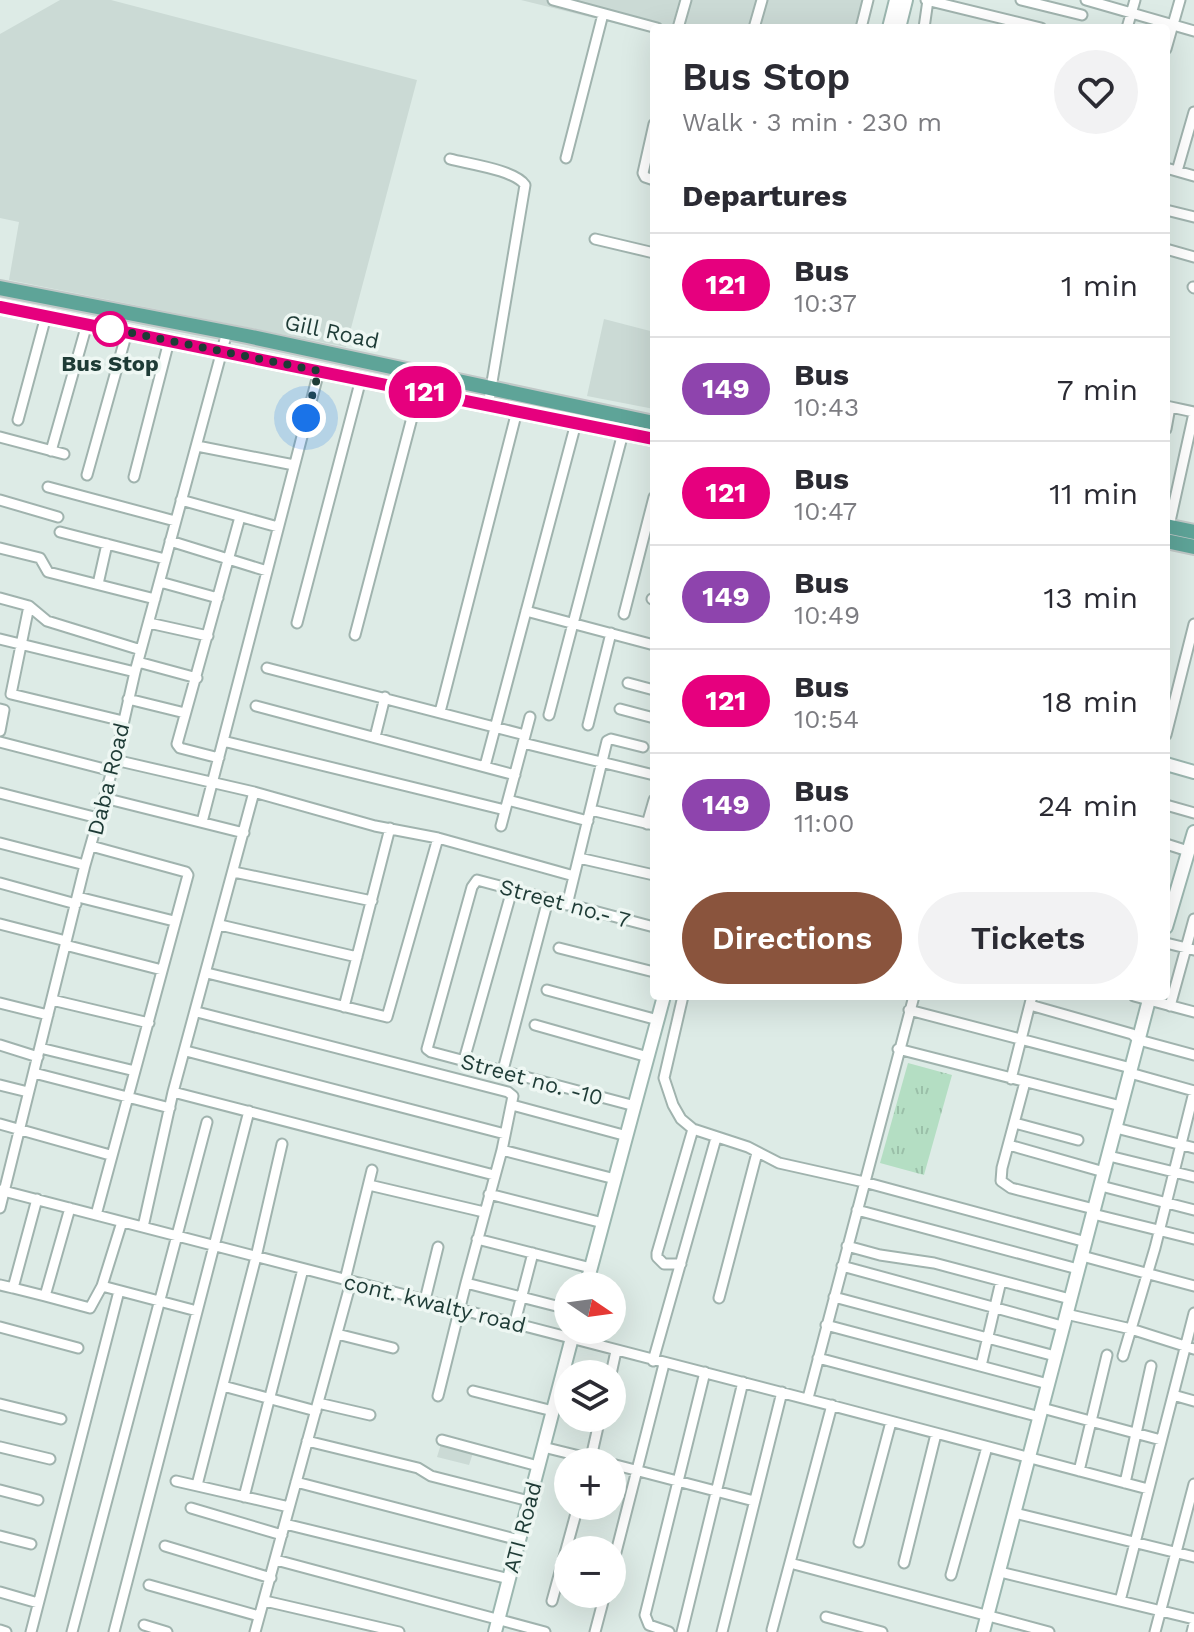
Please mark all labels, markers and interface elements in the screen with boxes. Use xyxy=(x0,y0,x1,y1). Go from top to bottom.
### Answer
button: heart xyxy=(1054,50,1138,134)
text: Bus Stop xyxy=(682,55,850,99)
text: Walk · 3 min · 230 m xyxy=(682,107,942,137)
text: Departures xyxy=(682,178,847,213)
text: Bus xyxy=(794,253,849,288)
text: 121 xyxy=(706,268,746,301)
text: 1 min xyxy=(1061,268,1138,303)
text: 10:37 xyxy=(794,288,857,318)
street label: Gill Road xyxy=(282,309,381,354)
marker: Bus Stop xyxy=(93,312,127,346)
place label: Bus Stop xyxy=(61,351,159,376)
text: Bus xyxy=(794,357,849,392)
line badge: 121 xyxy=(379,366,471,418)
text: 149 xyxy=(702,372,750,405)
text: 7 min xyxy=(1057,372,1138,407)
text: 121 xyxy=(405,375,445,408)
text: 10:43 xyxy=(794,392,859,422)
your location xyxy=(286,398,326,438)
text: Bus xyxy=(794,461,849,496)
text: 121 xyxy=(706,476,746,509)
text: 11 min xyxy=(1049,476,1138,511)
text: 10:47 xyxy=(794,496,857,526)
text: Bus xyxy=(794,565,849,600)
text: 149 xyxy=(702,580,750,613)
text: 13 min xyxy=(1043,580,1138,615)
text: 10:49 xyxy=(794,600,860,630)
text: Bus xyxy=(794,669,849,704)
text: 121 xyxy=(706,684,746,717)
text: 18 min xyxy=(1042,684,1138,719)
text: 10:54 xyxy=(794,704,859,734)
street label: Daba Road xyxy=(82,720,135,838)
text: Bus xyxy=(794,773,849,808)
text: 149 xyxy=(702,788,750,821)
text: 24 min xyxy=(1038,788,1138,823)
text: 11:00 xyxy=(794,808,854,838)
street label: Street no.- 7 xyxy=(497,874,633,933)
button: Directions xyxy=(682,892,902,984)
button: Tickets xyxy=(918,892,1138,984)
street label: Street no. -10 xyxy=(458,1049,606,1110)
street label: cont. kwalty road xyxy=(341,1269,528,1338)
north arrow xyxy=(554,1272,626,1344)
map controls xyxy=(554,1272,626,1608)
button: layers xyxy=(554,1360,626,1432)
button: + xyxy=(554,1448,626,1520)
street label: ATI Road xyxy=(498,1479,547,1576)
button: − xyxy=(554,1536,626,1608)

